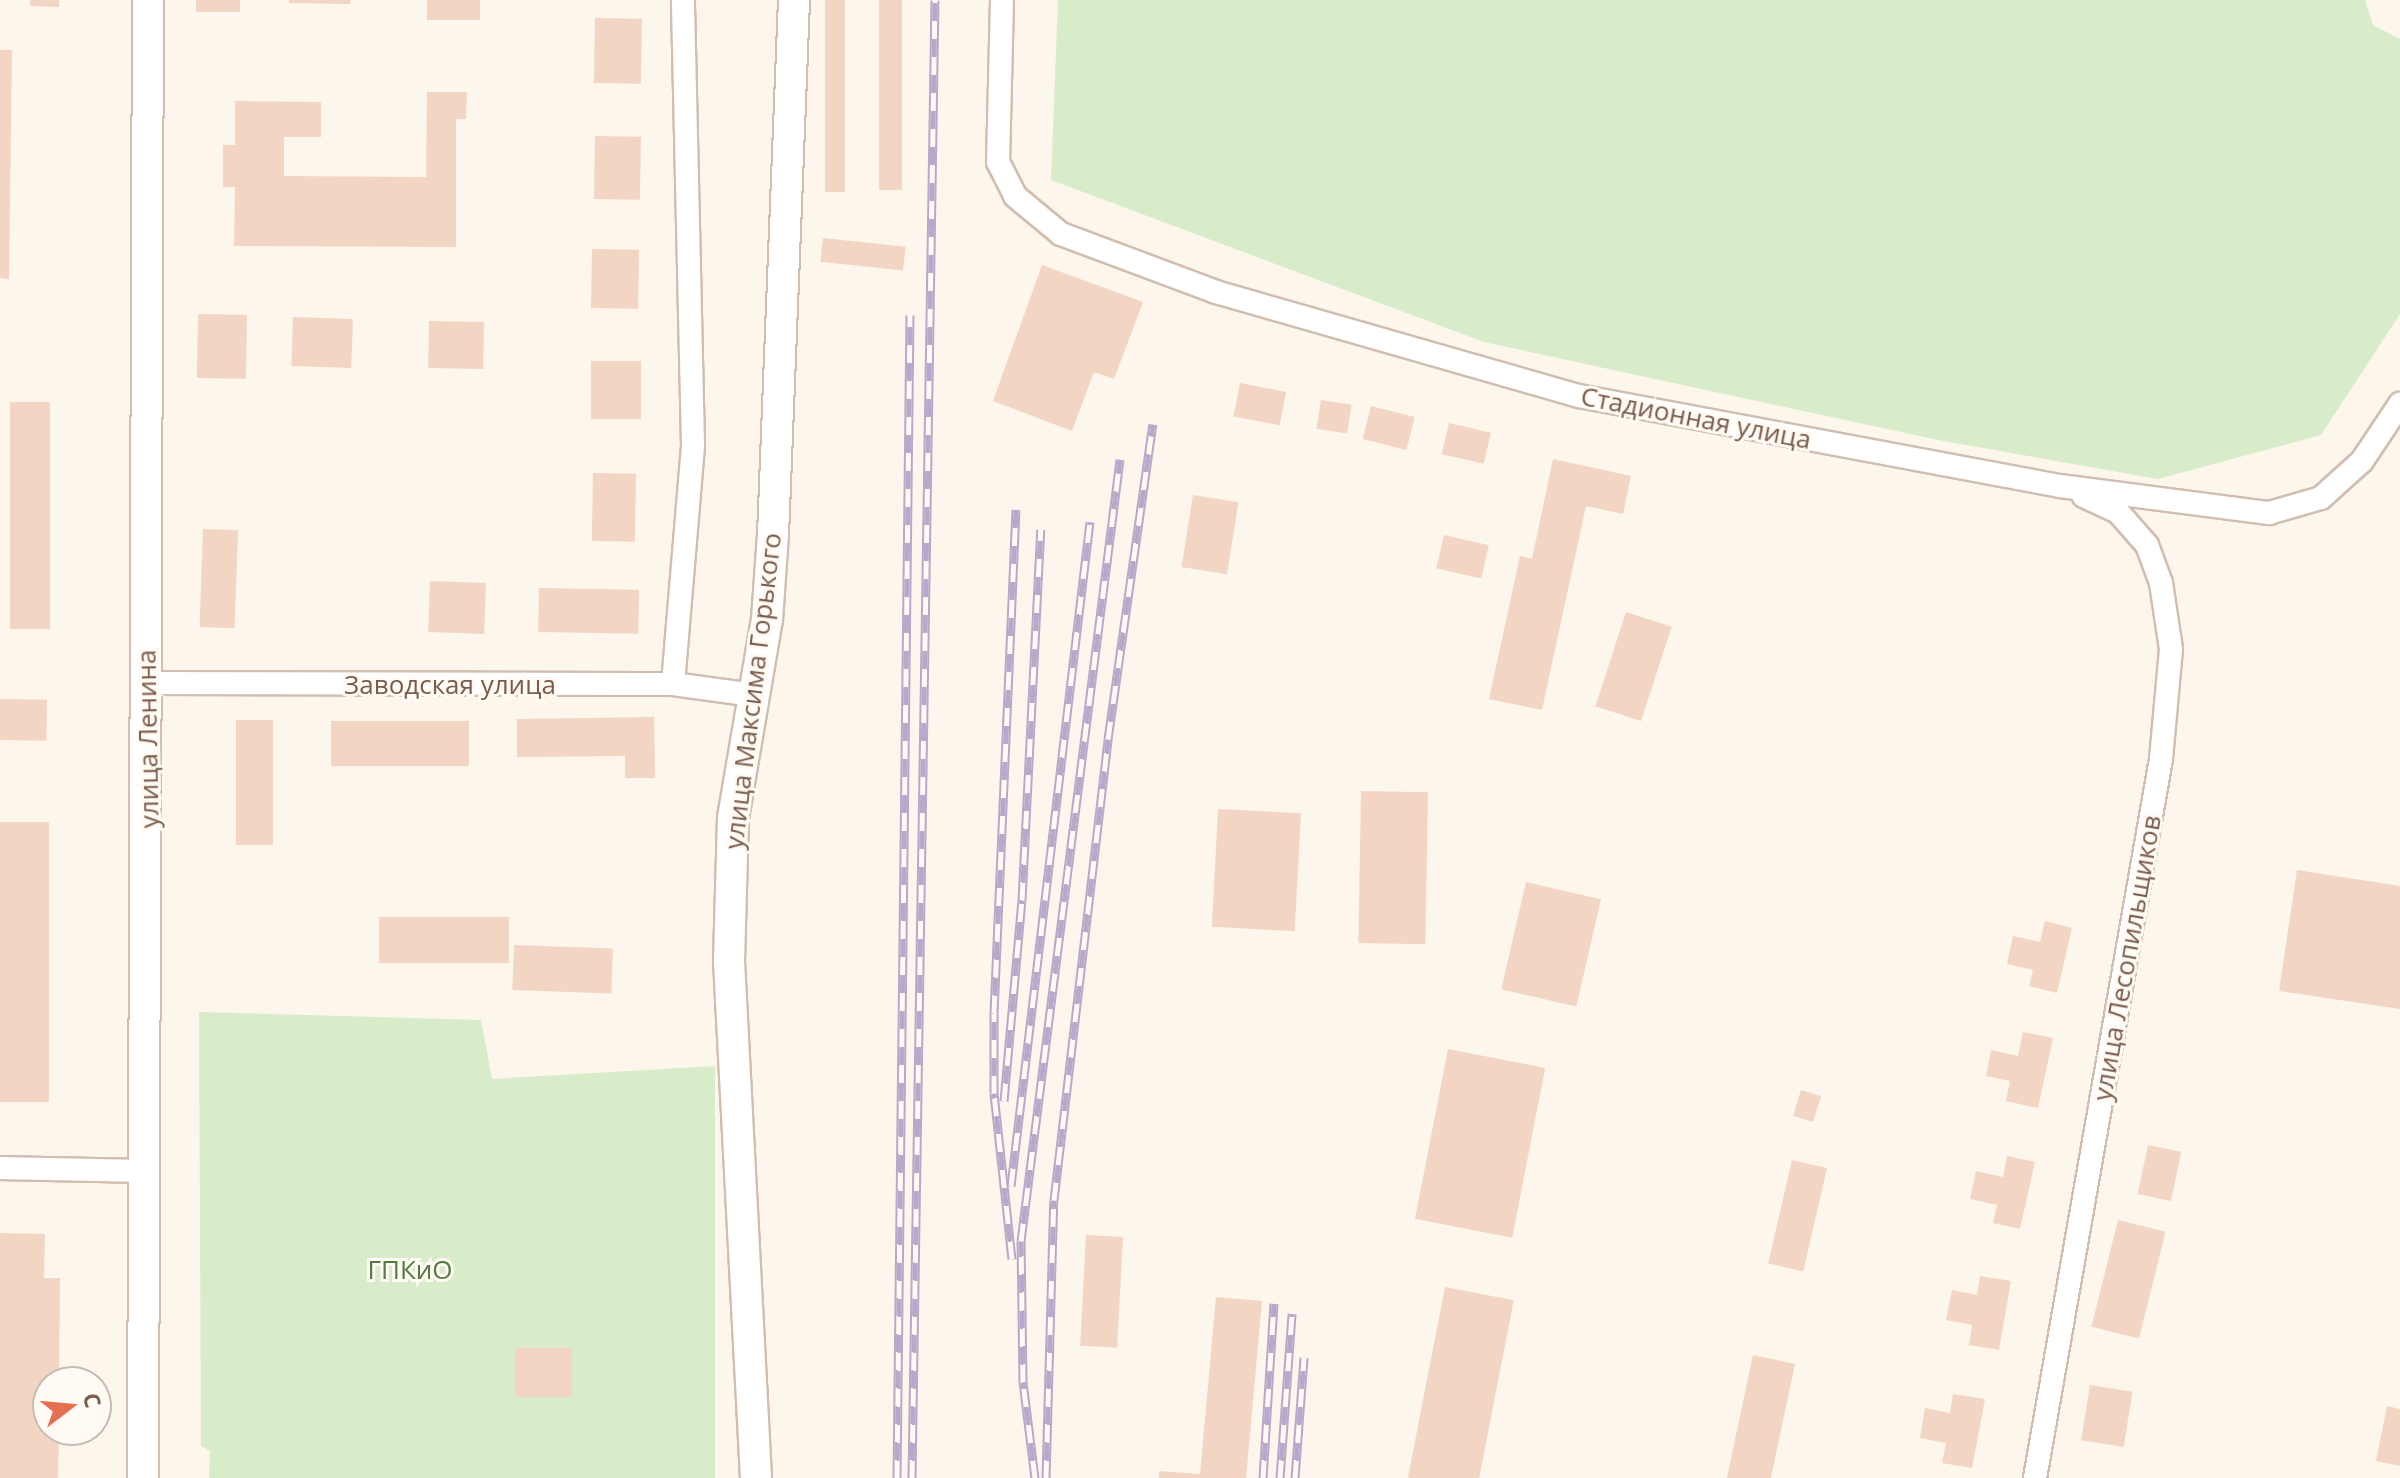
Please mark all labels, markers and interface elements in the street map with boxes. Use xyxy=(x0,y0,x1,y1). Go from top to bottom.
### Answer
street label: Стадионная улица xyxy=(1578,380,1814,456)
street label: улица Максима Горького xyxy=(718,531,788,851)
street label: улица Ленина xyxy=(131,649,165,829)
street label: Заводская улица xyxy=(344,669,556,701)
street label: улица Лесопильщиков xyxy=(2086,813,2168,1103)
park label: ГПКиО xyxy=(367,1254,453,1286)
north arrow xyxy=(32,1366,112,1446)
text: С xyxy=(77,1389,110,1411)

